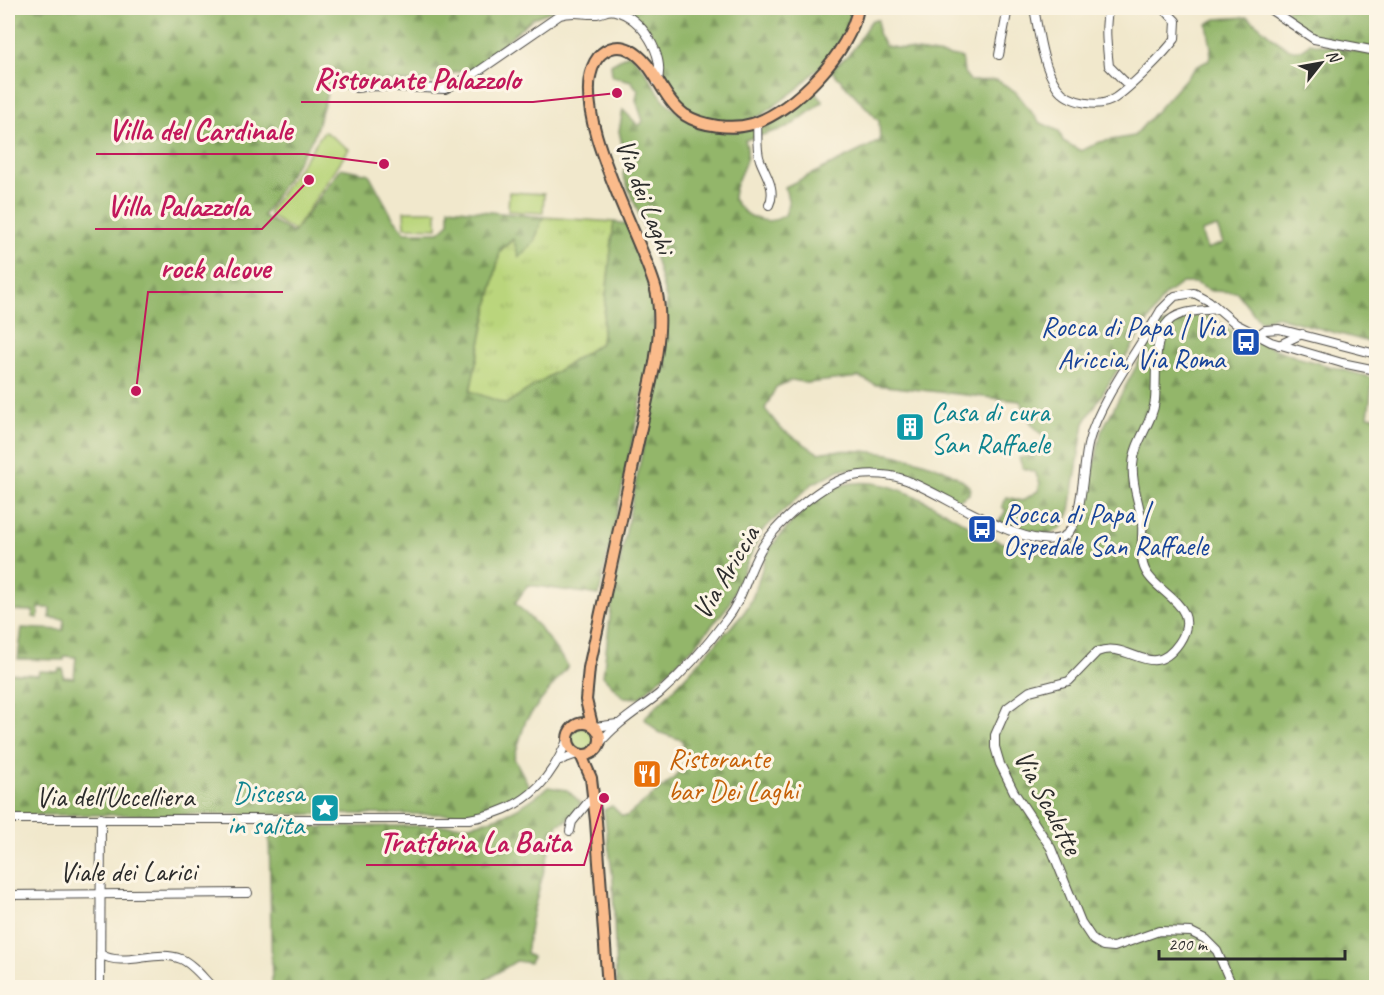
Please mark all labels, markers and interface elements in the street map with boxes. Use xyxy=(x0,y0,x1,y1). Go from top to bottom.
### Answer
north arrow xyxy=(1291,33,1351,93)
text: N xyxy=(1322,46,1346,68)
callout: Ristorante Palazzolo xyxy=(301,54,533,102)
text: Ristorante Palazzolo xyxy=(314,60,523,98)
callout: Villa del Cardinale xyxy=(96,106,304,154)
text: Villa del Cardinale xyxy=(108,111,295,149)
street label: Via dei Laghi xyxy=(608,134,685,262)
callout: Villa Palazzola xyxy=(95,181,262,229)
text: Villa Palazzola xyxy=(107,187,252,225)
callout: rock alcove xyxy=(148,244,283,292)
text: rock alcove xyxy=(160,249,273,287)
place label: Rocca di Papa | Via Ariccia, Via Roma xyxy=(1041,309,1227,376)
bus stop icon: Rocca di Papa | Via Ariccia, Via Roma xyxy=(1230,326,1262,358)
place label: Casa di cura San Raffaele xyxy=(931,394,1052,461)
building icon: Casa di cura San Raffaele xyxy=(894,411,926,443)
place label: Rocca di Papa | Ospedale San Raffaele xyxy=(1003,496,1210,563)
bus stop icon: Rocca di Papa | Ospedale San Raffaele xyxy=(966,513,998,545)
street label: Via Ariccia xyxy=(684,518,768,625)
place label: Ristorante bar Dei Laghi xyxy=(668,741,802,808)
street label: Via Scalette xyxy=(1006,744,1092,862)
restaurant icon: Ristorante bar Dei Laghi xyxy=(631,758,663,790)
place label: Discesa in salita xyxy=(227,775,307,842)
street label: Via dell'Uccelliera xyxy=(36,779,196,814)
place icon: Discesa in salita xyxy=(309,792,341,824)
callout: Trattoria La Baita xyxy=(366,817,584,865)
text: Trattoria La Baita xyxy=(379,823,574,861)
street label: Viale dei Larici xyxy=(60,854,200,889)
scale bar xyxy=(1159,923,1345,961)
text: 200 m xyxy=(1168,933,1209,955)

